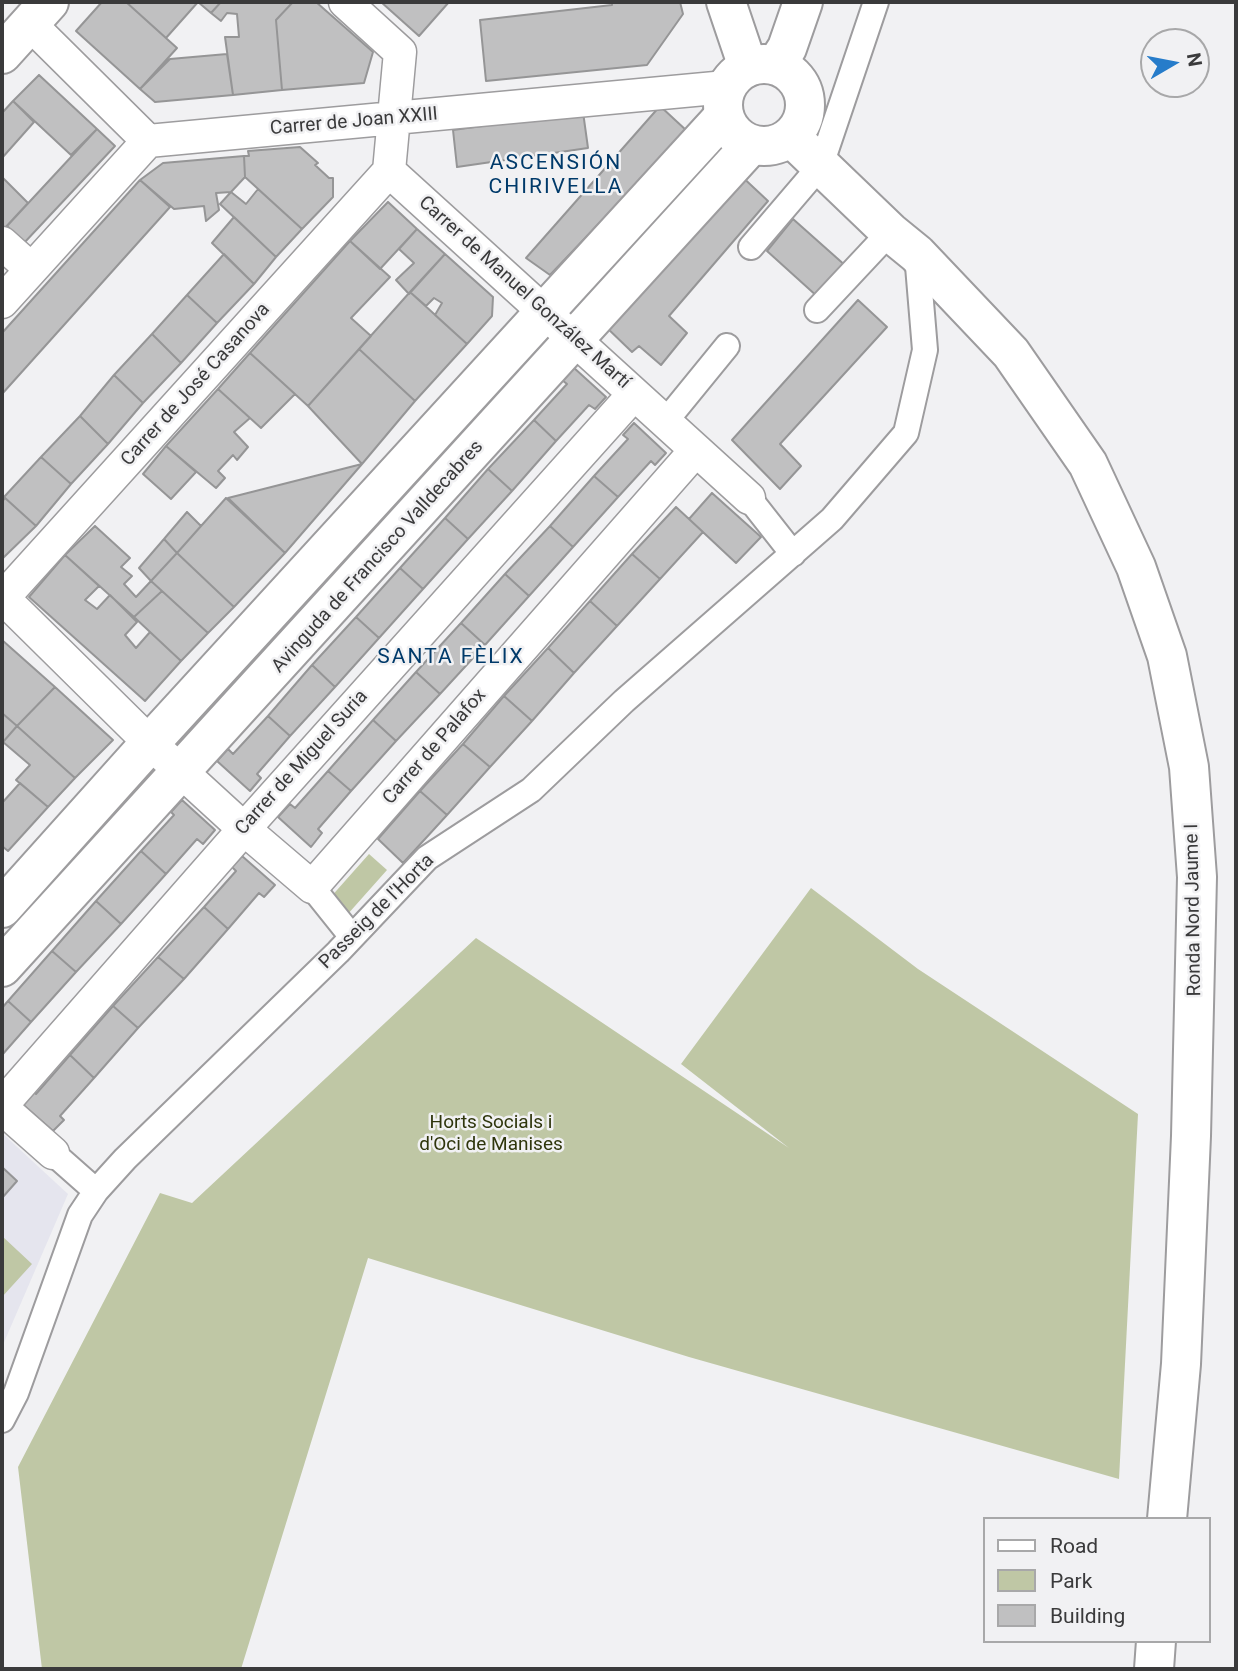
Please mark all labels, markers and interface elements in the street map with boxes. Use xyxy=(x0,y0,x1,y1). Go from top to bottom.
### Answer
north arrow xyxy=(1140,28,1210,98)
text: N xyxy=(1182,51,1207,68)
street label: Carrer de Joan XXIII xyxy=(269,103,439,141)
district label: ASCENSIÓN CHIRIVELLA xyxy=(490,151,622,201)
street label: Carrer de Manuel González Martí xyxy=(413,192,635,394)
street label: Carrer de José Casanova xyxy=(117,299,275,471)
street label: Avinguda de Francisco Valldecabres xyxy=(268,436,488,678)
district label: SANTA FÈLIX xyxy=(379,645,523,671)
street label: Carrer de Palafox xyxy=(379,684,491,810)
street label: Carrer de Miguel Suria xyxy=(231,686,373,840)
street label: Ronda Nord Jaume I xyxy=(1181,823,1207,997)
street label: Passeig de l'Horta xyxy=(315,850,439,974)
park label: Horts Socials i d'Oci de Manises xyxy=(419,1112,563,1156)
legend xyxy=(982,1517,1210,1643)
text: Road xyxy=(1050,1534,1098,1558)
text: Park xyxy=(1050,1569,1092,1593)
text: Building xyxy=(1050,1604,1125,1628)

